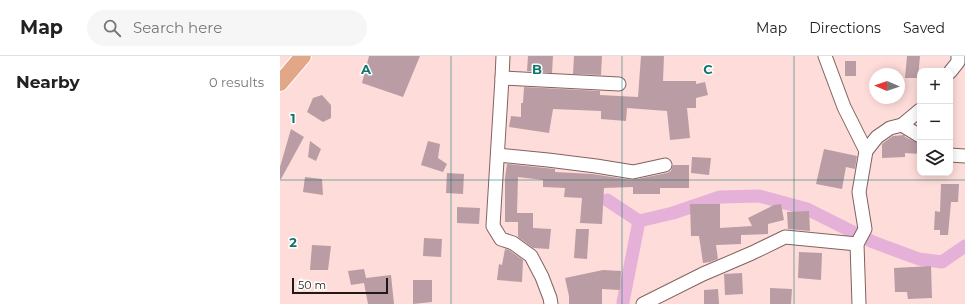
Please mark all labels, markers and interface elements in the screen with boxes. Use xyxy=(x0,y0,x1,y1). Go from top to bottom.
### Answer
search box xyxy=(87,10,367,46)
text: Map xyxy=(20,16,63,39)
icon: search xyxy=(101,17,123,39)
text: Search here xyxy=(133,18,222,37)
text: Map xyxy=(756,19,787,37)
text: Directions xyxy=(809,19,881,37)
text: Saved xyxy=(903,19,945,37)
text: A xyxy=(360,61,372,77)
text: B xyxy=(532,61,542,77)
text: C xyxy=(703,61,713,77)
north arrow xyxy=(869,68,905,104)
map controls xyxy=(917,68,953,176)
button: + xyxy=(917,68,953,104)
text: Nearby xyxy=(16,72,80,92)
text: 0 results xyxy=(209,74,264,90)
button: − xyxy=(917,104,953,140)
text: 1 xyxy=(290,110,296,126)
button: layers xyxy=(917,140,953,176)
text: 2 xyxy=(289,234,297,250)
scale bar xyxy=(292,276,388,295)
text: 50 m xyxy=(298,278,326,292)

